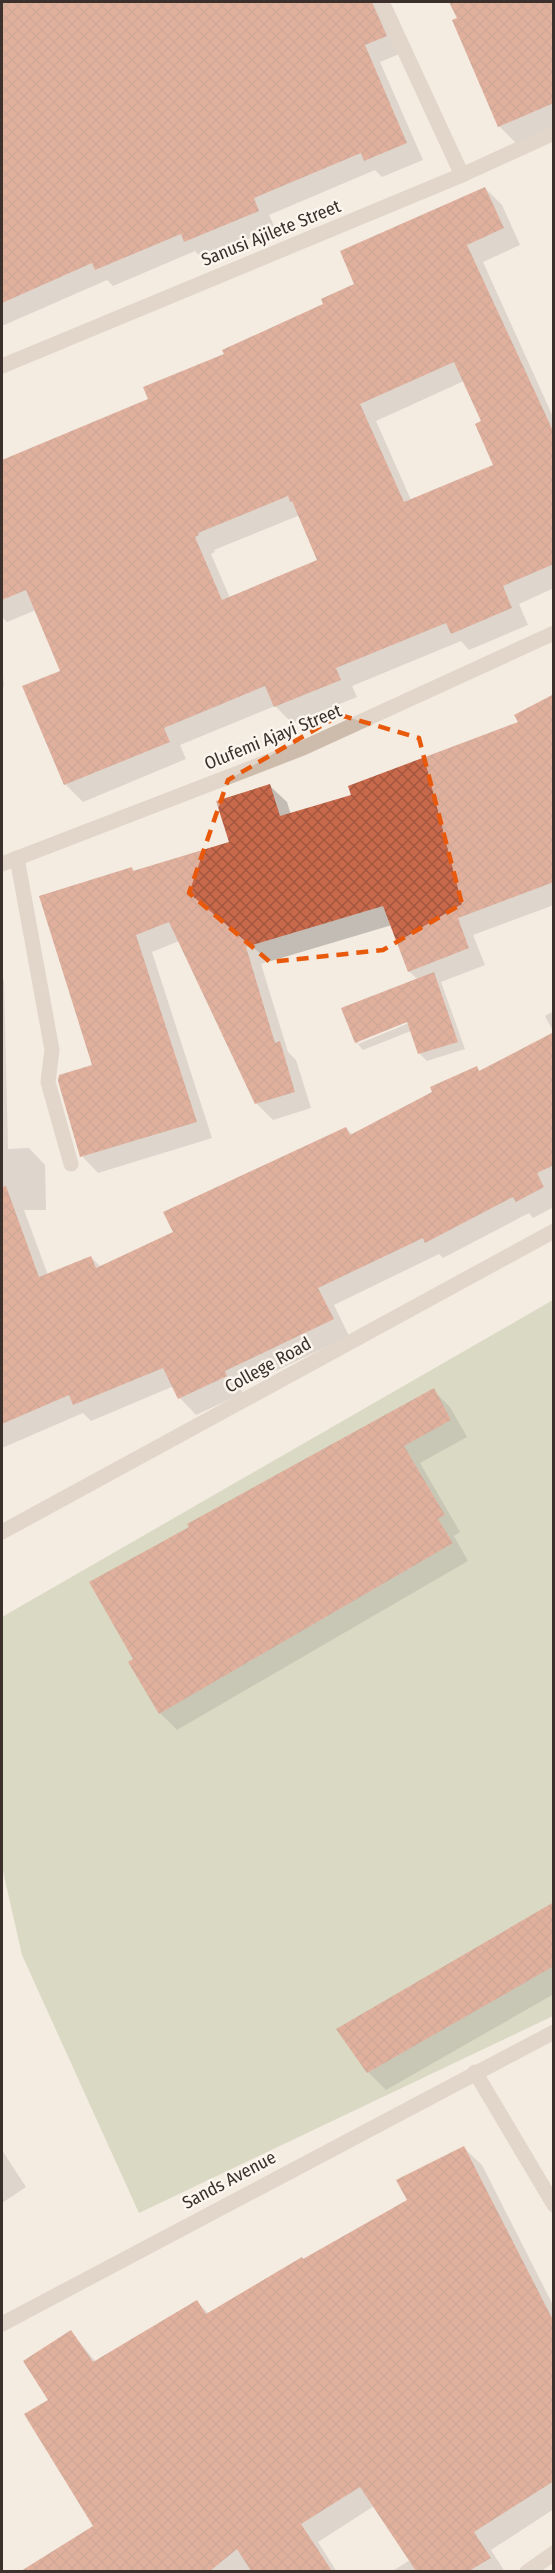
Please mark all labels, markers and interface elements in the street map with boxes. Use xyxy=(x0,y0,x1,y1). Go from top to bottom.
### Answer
street label: Sanusi Ajilete Street xyxy=(198,195,344,271)
street label: Olufemi Ajayi Street xyxy=(201,699,345,775)
street label: College Road xyxy=(221,1332,315,1398)
street label: Sands Avenue xyxy=(178,2146,280,2214)

